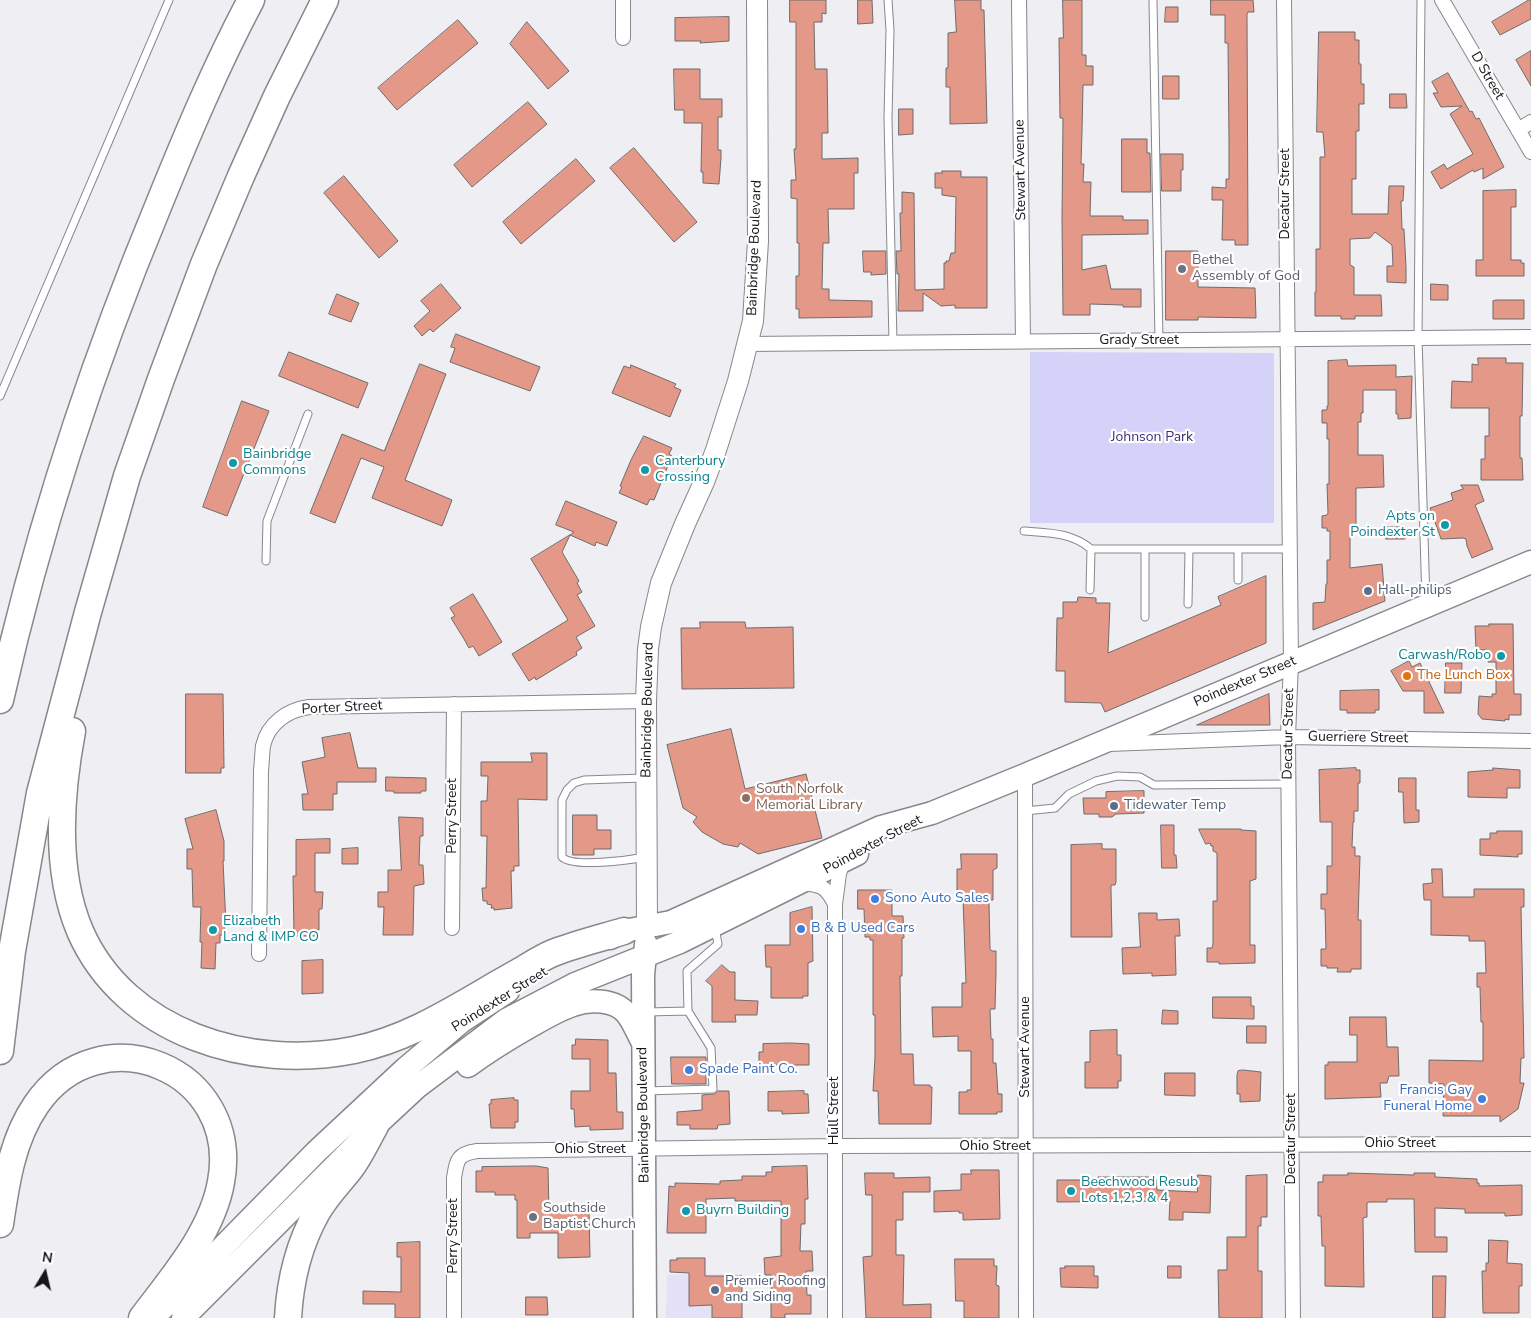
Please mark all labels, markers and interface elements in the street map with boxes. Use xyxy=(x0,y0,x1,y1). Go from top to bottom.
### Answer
street label: D Street xyxy=(1467,49,1507,103)
street label: Stewart Avenue xyxy=(1012,119,1030,221)
street label: Decatur Street xyxy=(1278,148,1294,240)
street label: Bainbridge Boulevard xyxy=(744,180,766,316)
place label: Bethel Assembly of God xyxy=(1192,253,1300,286)
marker: Bethel Assembly of God xyxy=(1176,263,1188,275)
street label: Grady Street xyxy=(1099,333,1179,349)
park label: Johnson Park xyxy=(1111,430,1193,446)
place label: Bainbridge Commons xyxy=(243,447,311,480)
place label: Canterbury Crossing xyxy=(655,454,725,487)
marker: Bainbridge Commons xyxy=(227,457,239,469)
marker: Canterbury Crossing xyxy=(639,464,651,476)
place label: Apts on Poindexter St xyxy=(1350,509,1435,542)
marker: Apts on Poindexter St xyxy=(1439,519,1451,531)
place label: Hall-philips xyxy=(1378,583,1452,599)
marker: Hall-philips xyxy=(1362,585,1374,597)
street label: Bainbridge Boulevard xyxy=(638,642,658,778)
place label: Carwash/Robo xyxy=(1398,648,1491,664)
marker: Carwash/Robo xyxy=(1495,650,1507,662)
street label: Poindexter Street xyxy=(1191,653,1299,711)
place label: The Lunch Box xyxy=(1417,668,1510,684)
marker: The Lunch Box xyxy=(1401,670,1413,682)
street label: Decatur Street xyxy=(1280,688,1298,780)
street label: Porter Street xyxy=(301,697,383,719)
street label: Guerriere Street xyxy=(1308,729,1408,747)
street label: Perry Street xyxy=(445,778,461,854)
place label: South Norfolk Memorial Library xyxy=(756,782,863,814)
marker: South Norfolk Memorial Library xyxy=(740,792,752,804)
place label: Tidewater Temp xyxy=(1124,798,1226,814)
marker: Tidewater Temp xyxy=(1108,800,1120,812)
street label: Poindexter Street xyxy=(821,812,925,878)
place label: Sono Auto Sales xyxy=(885,891,989,907)
marker: Sono Auto Sales xyxy=(869,893,881,905)
place label: Elizabeth Land & IMP CO xyxy=(223,914,319,946)
place label: B & B Used Cars xyxy=(811,921,915,937)
marker: B & B Used Cars xyxy=(795,923,807,935)
marker: Elizabeth Land & IMP CO xyxy=(207,924,219,936)
street label: Poindexter Street xyxy=(449,964,551,1036)
street label: Stewart Avenue xyxy=(1018,996,1034,1098)
street label: Bainbridge Boulevard xyxy=(634,1047,654,1183)
place label: Spade Paint Co. xyxy=(699,1062,798,1078)
marker: Spade Paint Co. xyxy=(683,1064,695,1076)
street label: Hull Street xyxy=(827,1077,843,1145)
place label: Francis Gay Funeral Home xyxy=(1383,1083,1472,1116)
street label: Decatur Street xyxy=(1284,1093,1300,1185)
marker: Francis Gay Funeral Home xyxy=(1476,1093,1488,1105)
street label: Ohio Street xyxy=(1364,1136,1436,1152)
street label: Ohio Street xyxy=(959,1139,1031,1155)
street label: Ohio Street xyxy=(554,1142,626,1158)
place label: Beechwood Resub Lots 1,2,3 & 4 xyxy=(1081,1175,1198,1208)
marker: Beechwood Resub Lots 1,2,3 & 4 xyxy=(1065,1185,1077,1197)
street label: Perry Street xyxy=(446,1198,462,1274)
place label: Southside Baptist Church xyxy=(543,1201,636,1234)
place label: Buyrn Building xyxy=(696,1203,789,1219)
marker: Buyrn Building xyxy=(680,1205,692,1217)
marker: Southside Baptist Church xyxy=(527,1211,539,1223)
text: N xyxy=(41,1247,54,1268)
north arrow xyxy=(20,1248,70,1298)
place label: Premier Roofing and Siding xyxy=(725,1274,826,1306)
marker: Premier Roofing and Siding xyxy=(709,1284,721,1296)

